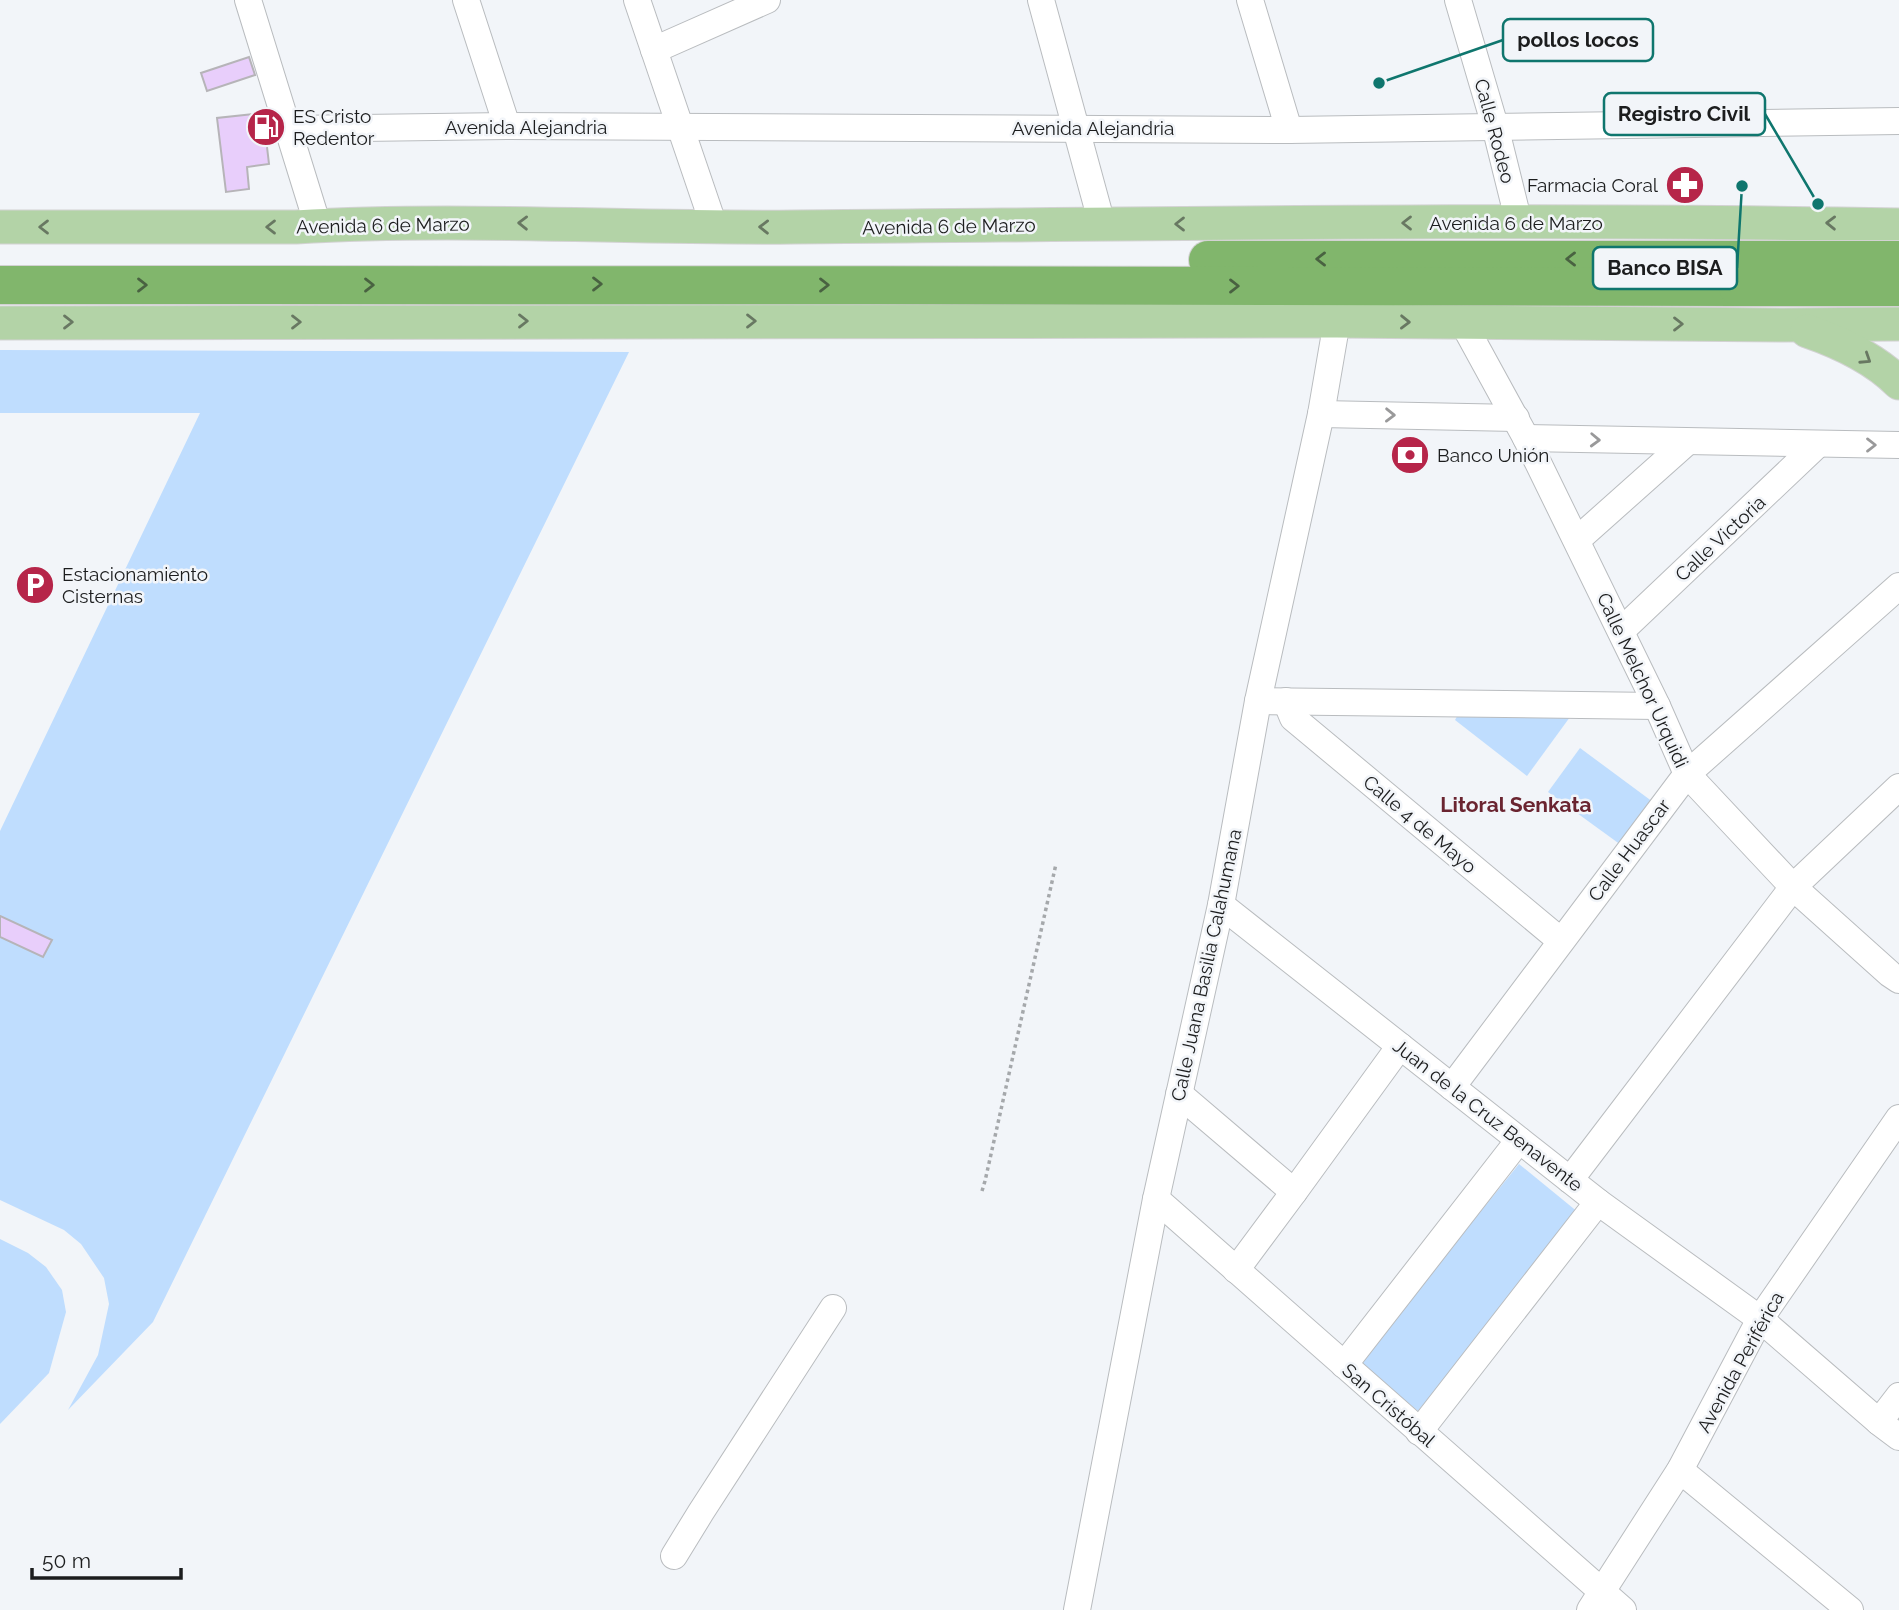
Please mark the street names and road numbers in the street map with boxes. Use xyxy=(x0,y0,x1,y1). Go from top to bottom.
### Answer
street label: Calle Rodeo xyxy=(1470,76,1520,186)
street label: Avenida Alejandria xyxy=(445,116,607,138)
street label: Avenida Alejandria xyxy=(1012,117,1174,139)
street label: Avenida 6 de Marzo xyxy=(296,212,470,238)
street label: Avenida 6 de Marzo xyxy=(1429,212,1603,234)
street label: Avenida 6 de Marzo xyxy=(862,213,1036,239)
street label: Calle Victoria xyxy=(1670,491,1770,585)
street label: Calle Melchor Urquidi xyxy=(1593,589,1693,771)
street label: Calle 4 de Mayo xyxy=(1359,770,1481,878)
street label: Calle Huascar xyxy=(1583,794,1675,905)
street label: Calle Juana Basilia Calahumana xyxy=(1166,827,1246,1103)
street label: Juan de la Cruz Benavente xyxy=(1389,1034,1587,1196)
street label: Avenida Periférica xyxy=(1692,1288,1788,1436)
street label: San Cristóbal xyxy=(1338,1359,1440,1452)

